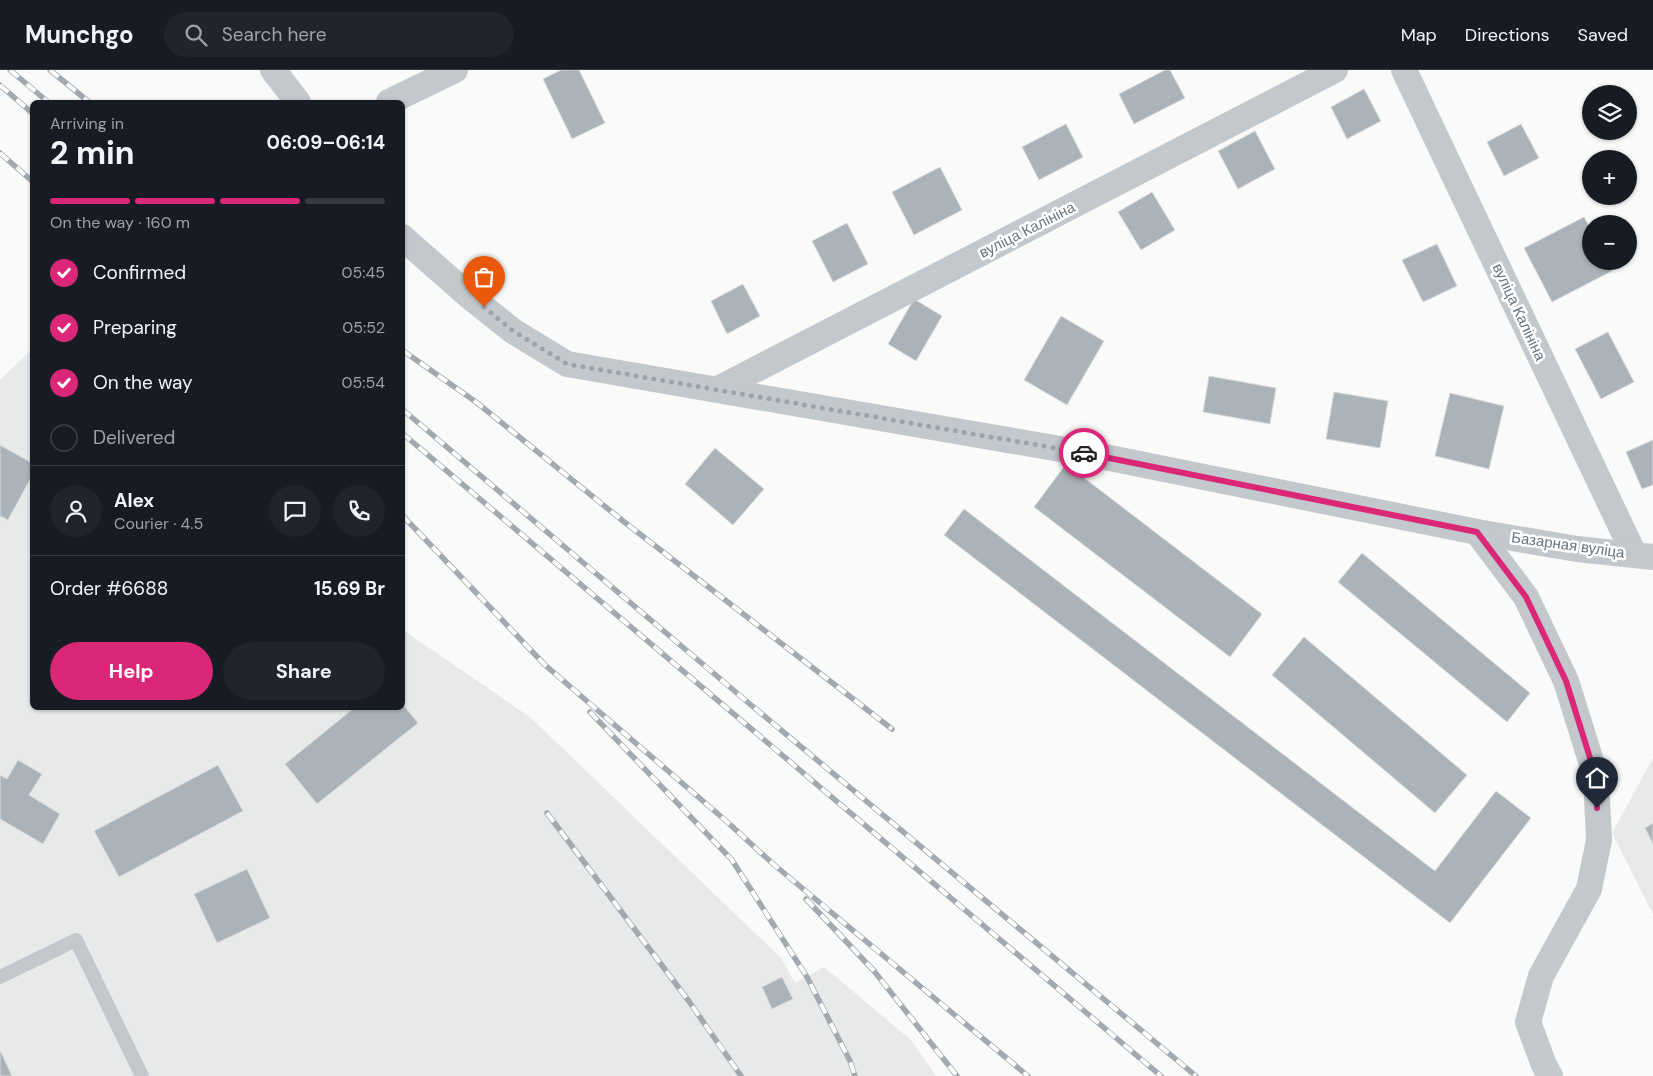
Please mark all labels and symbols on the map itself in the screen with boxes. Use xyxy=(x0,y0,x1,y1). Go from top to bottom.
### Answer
street label: вуліца Калініна xyxy=(976,197,1079,263)
pin xyxy=(463,256,505,307)
street label: вуліца Калініна xyxy=(1488,260,1551,365)
courier xyxy=(1059,428,1109,478)
street label: Базарная вуліца xyxy=(1510,527,1627,563)
pin xyxy=(1576,757,1618,808)

